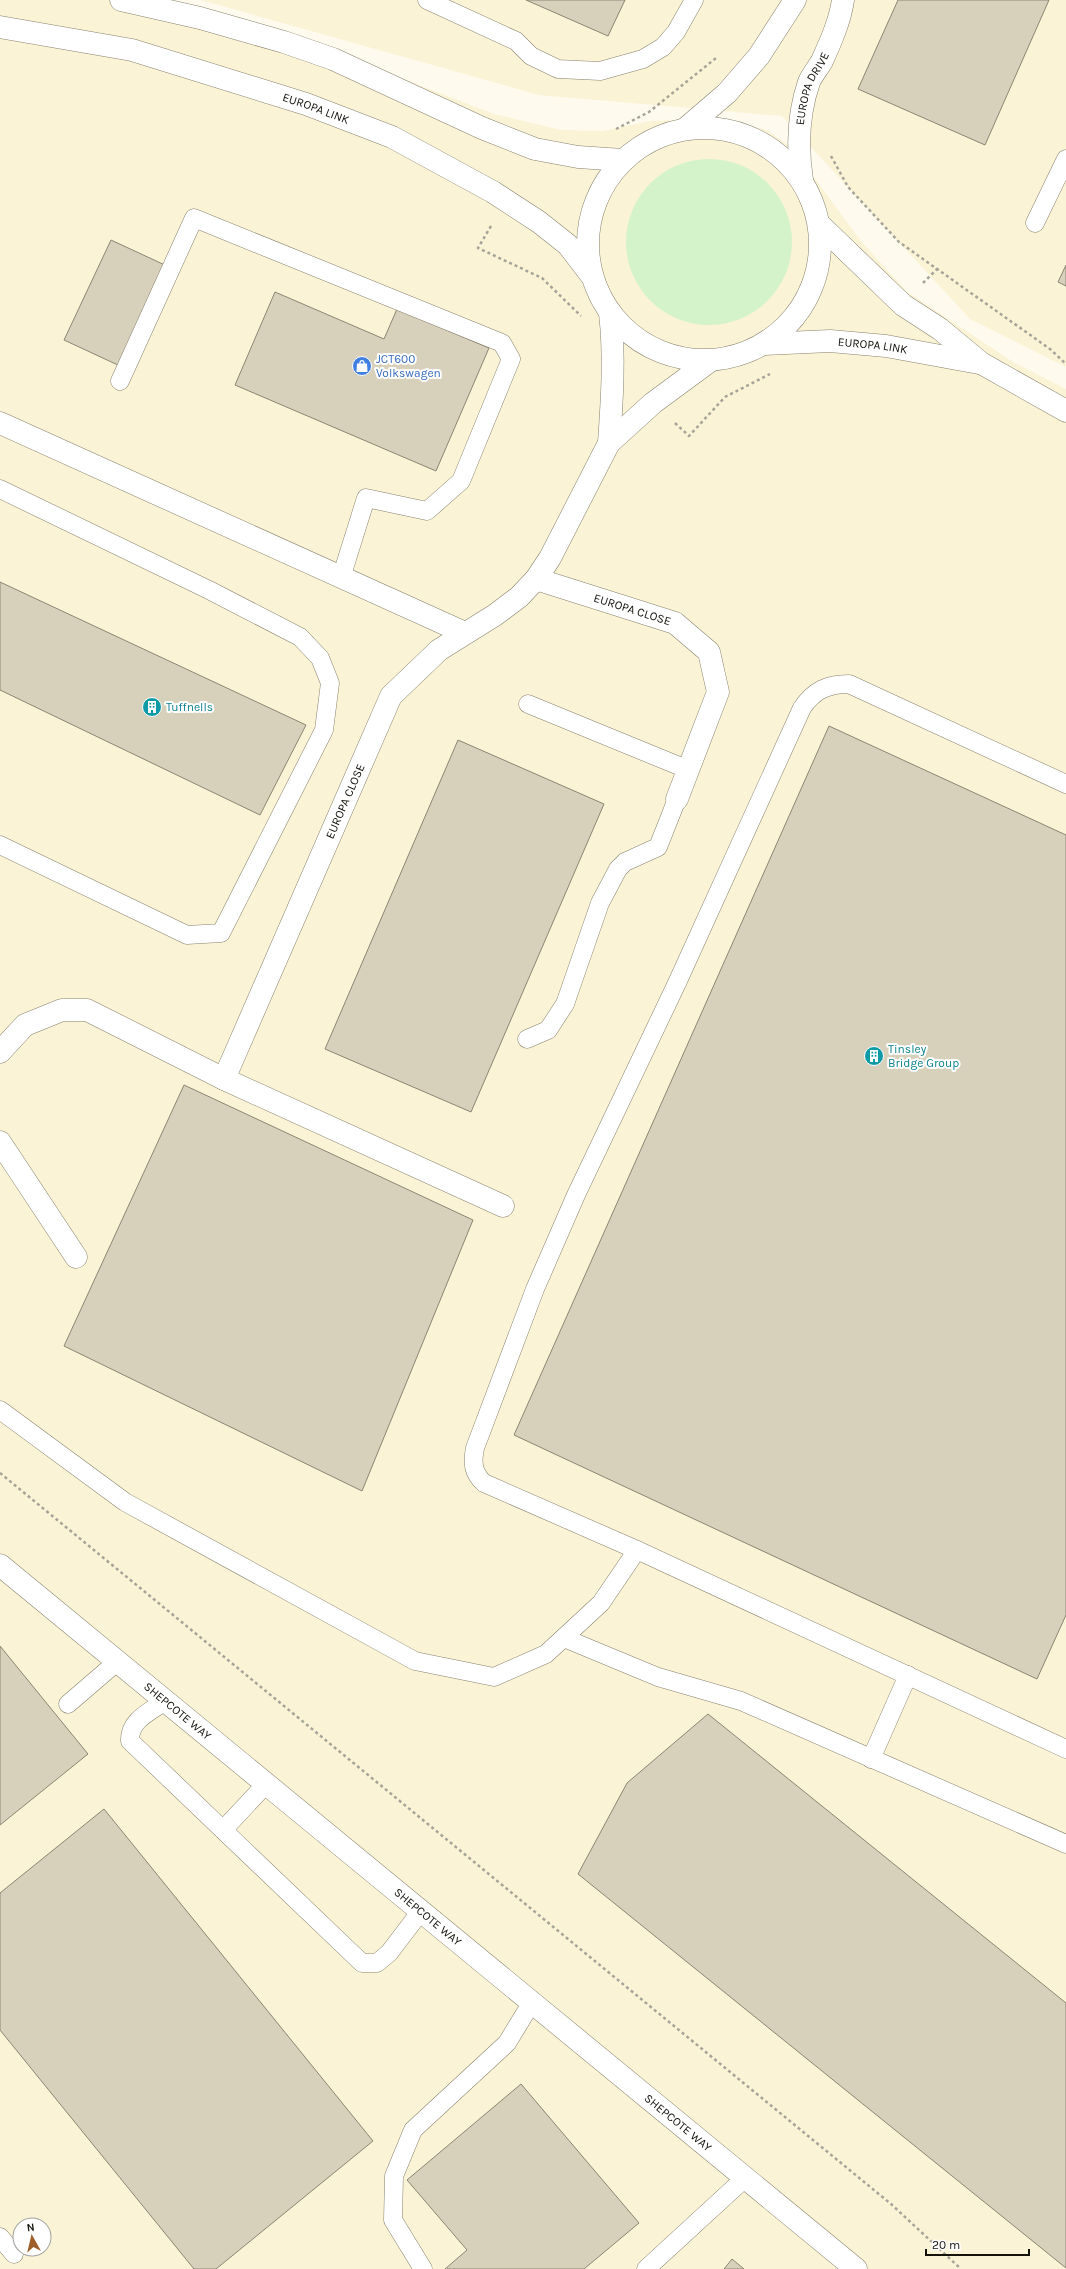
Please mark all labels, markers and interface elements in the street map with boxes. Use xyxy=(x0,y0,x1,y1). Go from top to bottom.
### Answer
street label: EUROPA DRIVE xyxy=(793,50,832,126)
street label: EUROPA LINK xyxy=(281,90,352,127)
street label: EUROPA LINK xyxy=(837,335,909,357)
place label: JCT600 Volkswagen xyxy=(376,352,441,380)
shop icon: JCT600 Volkswagen xyxy=(351,355,373,377)
street label: EUROPA CLOSE xyxy=(592,591,673,628)
building icon: Tuffnells xyxy=(141,696,163,718)
place label: Tuffnells xyxy=(166,700,213,714)
street label: EUROPA CLOSE xyxy=(323,762,368,841)
place label: Tinsley Bridge Group xyxy=(888,1042,959,1070)
building icon: Tinsley Bridge Group xyxy=(863,1045,885,1067)
street label: SHEPCOTE WAY xyxy=(141,1679,214,1743)
street label: SHEPCOTE WAY xyxy=(391,1885,465,1949)
street label: SHEPCOTE WAY xyxy=(642,2091,715,2155)
north arrow xyxy=(12,2217,52,2257)
text: N xyxy=(26,2221,35,2235)
scale bar xyxy=(926,2231,1029,2257)
text: 20 m xyxy=(932,2238,960,2252)

